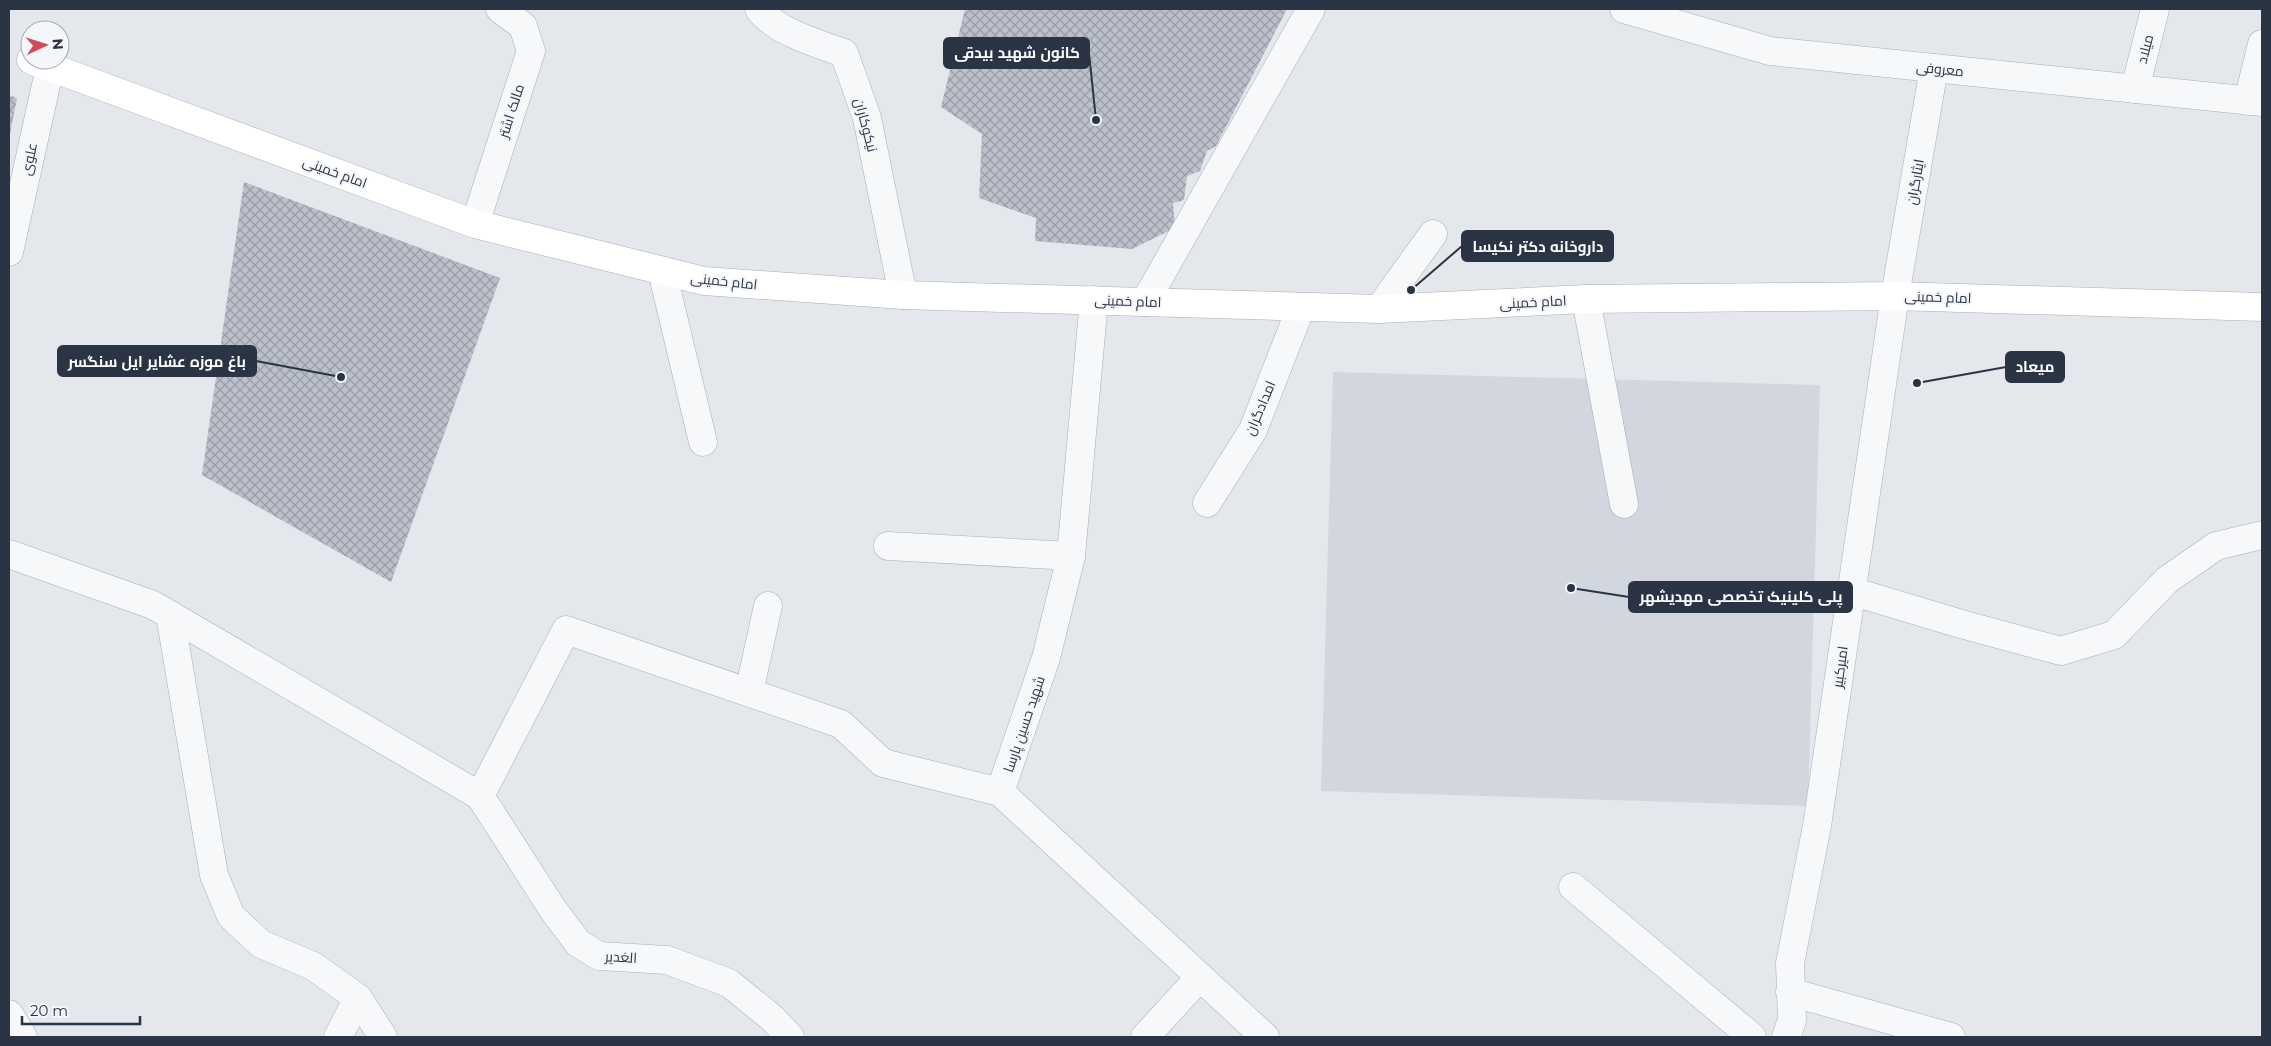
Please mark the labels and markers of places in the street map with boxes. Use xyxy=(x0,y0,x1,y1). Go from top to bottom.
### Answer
callout: کانون شهید بیدقی xyxy=(944,38,1089,68)
callout: داروخانه دکتر نکیسا xyxy=(1462,231,1613,261)
callout: باغ موزه عشایر ایل سنگسر xyxy=(58,346,256,376)
callout: میعاد xyxy=(2006,352,2064,382)
callout: پلی کلینیک تخصصی مهدیشهر xyxy=(1629,582,1852,612)

